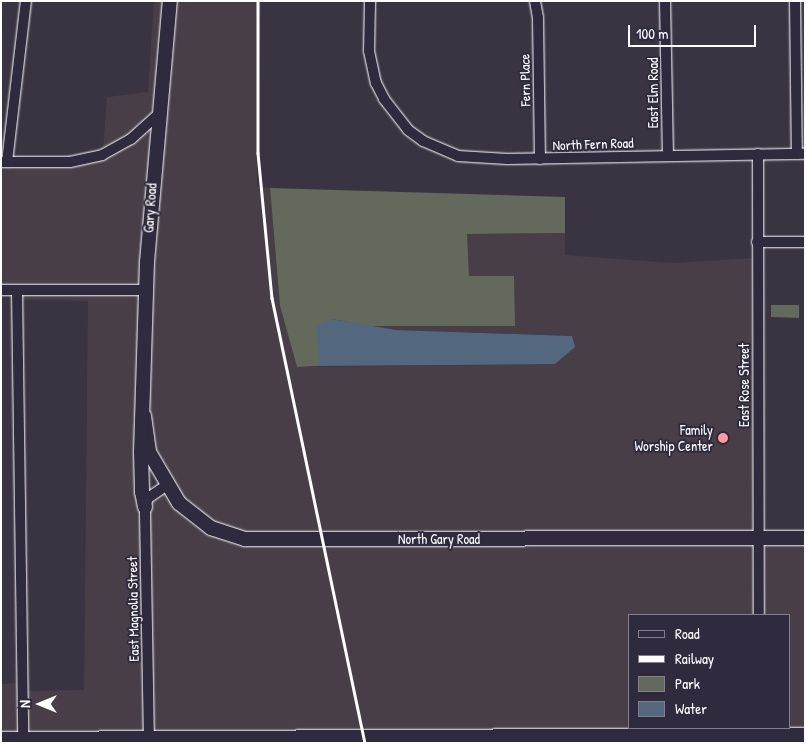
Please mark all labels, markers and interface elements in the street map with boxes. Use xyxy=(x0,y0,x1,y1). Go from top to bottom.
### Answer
scale bar xyxy=(631,15,758,47)
text: 100 m xyxy=(636,23,669,44)
street label: Fern Place xyxy=(516,54,534,106)
street label: East Elm Road xyxy=(645,58,661,128)
street label: North Fern Road xyxy=(552,134,634,154)
street label: Gary Road xyxy=(140,183,160,233)
street label: East Rose Street xyxy=(736,343,752,427)
place label: Family Worship Center xyxy=(634,422,713,454)
marker: Family Worship Center xyxy=(717,432,729,444)
street label: North Gary Road xyxy=(398,531,480,547)
street label: East Magnolia Street xyxy=(124,556,142,662)
legend xyxy=(628,614,791,729)
text: Road xyxy=(675,623,700,644)
text: Railway xyxy=(675,648,714,669)
text: Park xyxy=(675,673,700,694)
north arrow xyxy=(15,679,65,729)
text: Water xyxy=(675,698,707,719)
text: N xyxy=(15,700,34,708)

